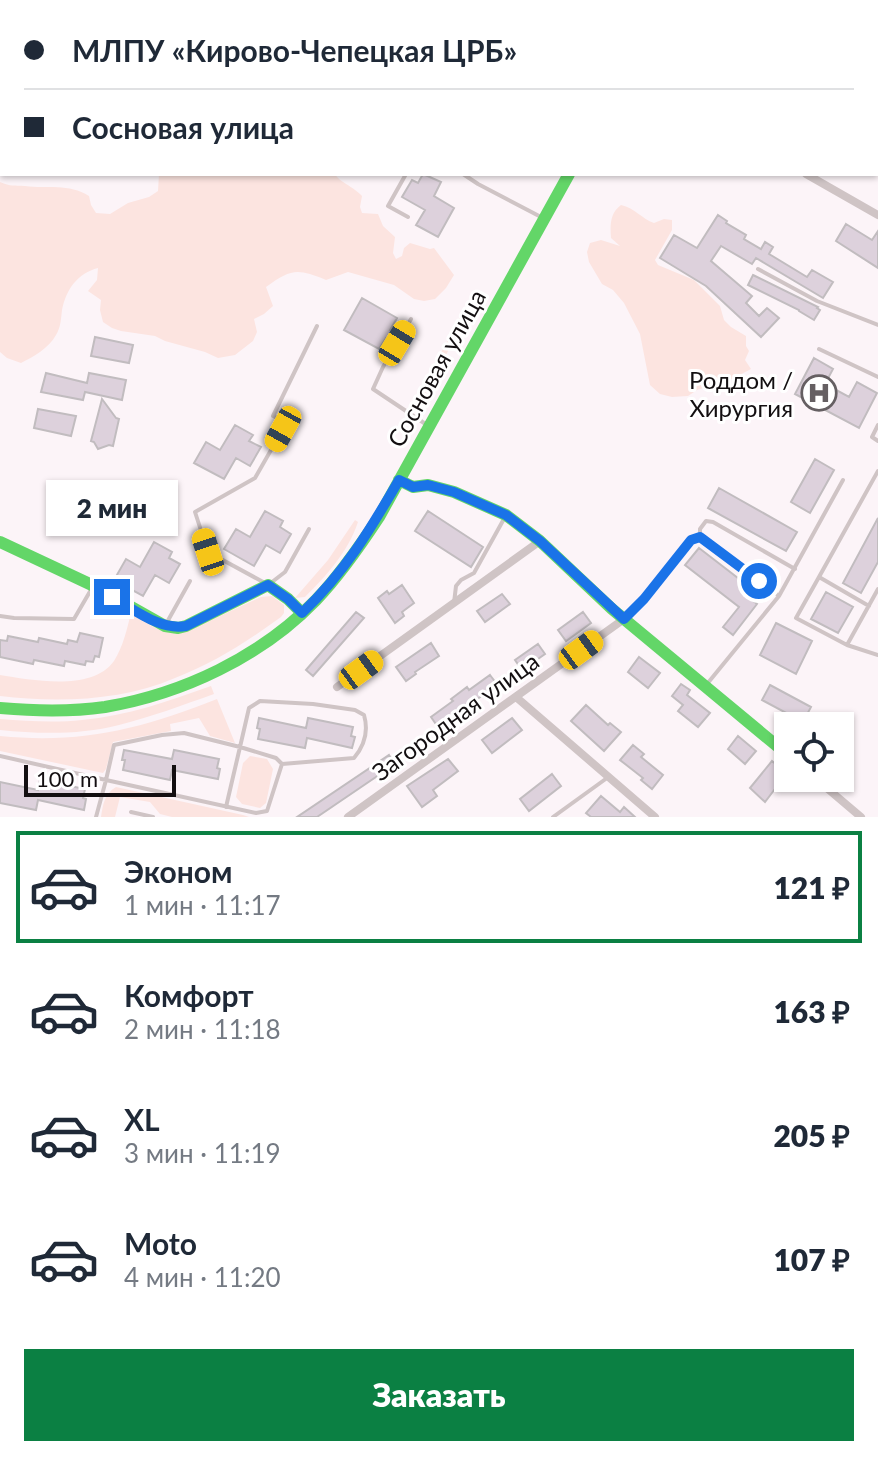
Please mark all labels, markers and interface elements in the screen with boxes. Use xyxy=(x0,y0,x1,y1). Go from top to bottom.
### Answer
text: МЛПУ «Кирово-Чепецкая ЦРБ» xyxy=(72,32,517,68)
text: Сосновая улица xyxy=(72,109,294,145)
street label: Сосновая улица xyxy=(381,284,491,452)
car xyxy=(374,316,420,370)
place label: Роддом / Хирургия xyxy=(689,365,793,422)
hospital icon: Роддом / Хирургия xyxy=(800,374,838,412)
car xyxy=(261,402,305,456)
callout: 2 мин xyxy=(46,481,178,537)
text: 2 мин xyxy=(77,492,147,524)
car xyxy=(189,525,227,579)
route start xyxy=(741,563,777,599)
route end xyxy=(94,579,130,615)
car xyxy=(555,626,607,674)
car xyxy=(335,646,387,694)
street label: Загородная улица xyxy=(366,646,544,786)
map controls xyxy=(774,712,854,792)
button: locate xyxy=(774,712,854,792)
scale bar xyxy=(24,761,176,797)
text: 100 m xyxy=(36,765,98,792)
icon: car xyxy=(28,851,100,923)
text: Эконом xyxy=(124,853,233,889)
text: 121 ₽ xyxy=(773,869,850,905)
text: 1 мин · 11:17 xyxy=(124,889,281,921)
icon: car xyxy=(28,975,100,1047)
text: Комфорт xyxy=(124,977,254,1013)
text: 163 ₽ xyxy=(773,993,850,1029)
text: 2 мин · 11:18 xyxy=(124,1013,281,1045)
icon: car xyxy=(28,1099,100,1171)
text: XL xyxy=(124,1101,160,1137)
text: 205 ₽ xyxy=(773,1117,850,1153)
text: 3 мин · 11:19 xyxy=(124,1137,281,1169)
icon: car xyxy=(28,1223,100,1295)
text: Moto xyxy=(124,1225,197,1261)
text: 107 ₽ xyxy=(773,1241,850,1277)
text: 4 мин · 11:20 xyxy=(124,1261,281,1293)
button: Заказать xyxy=(24,1349,854,1441)

